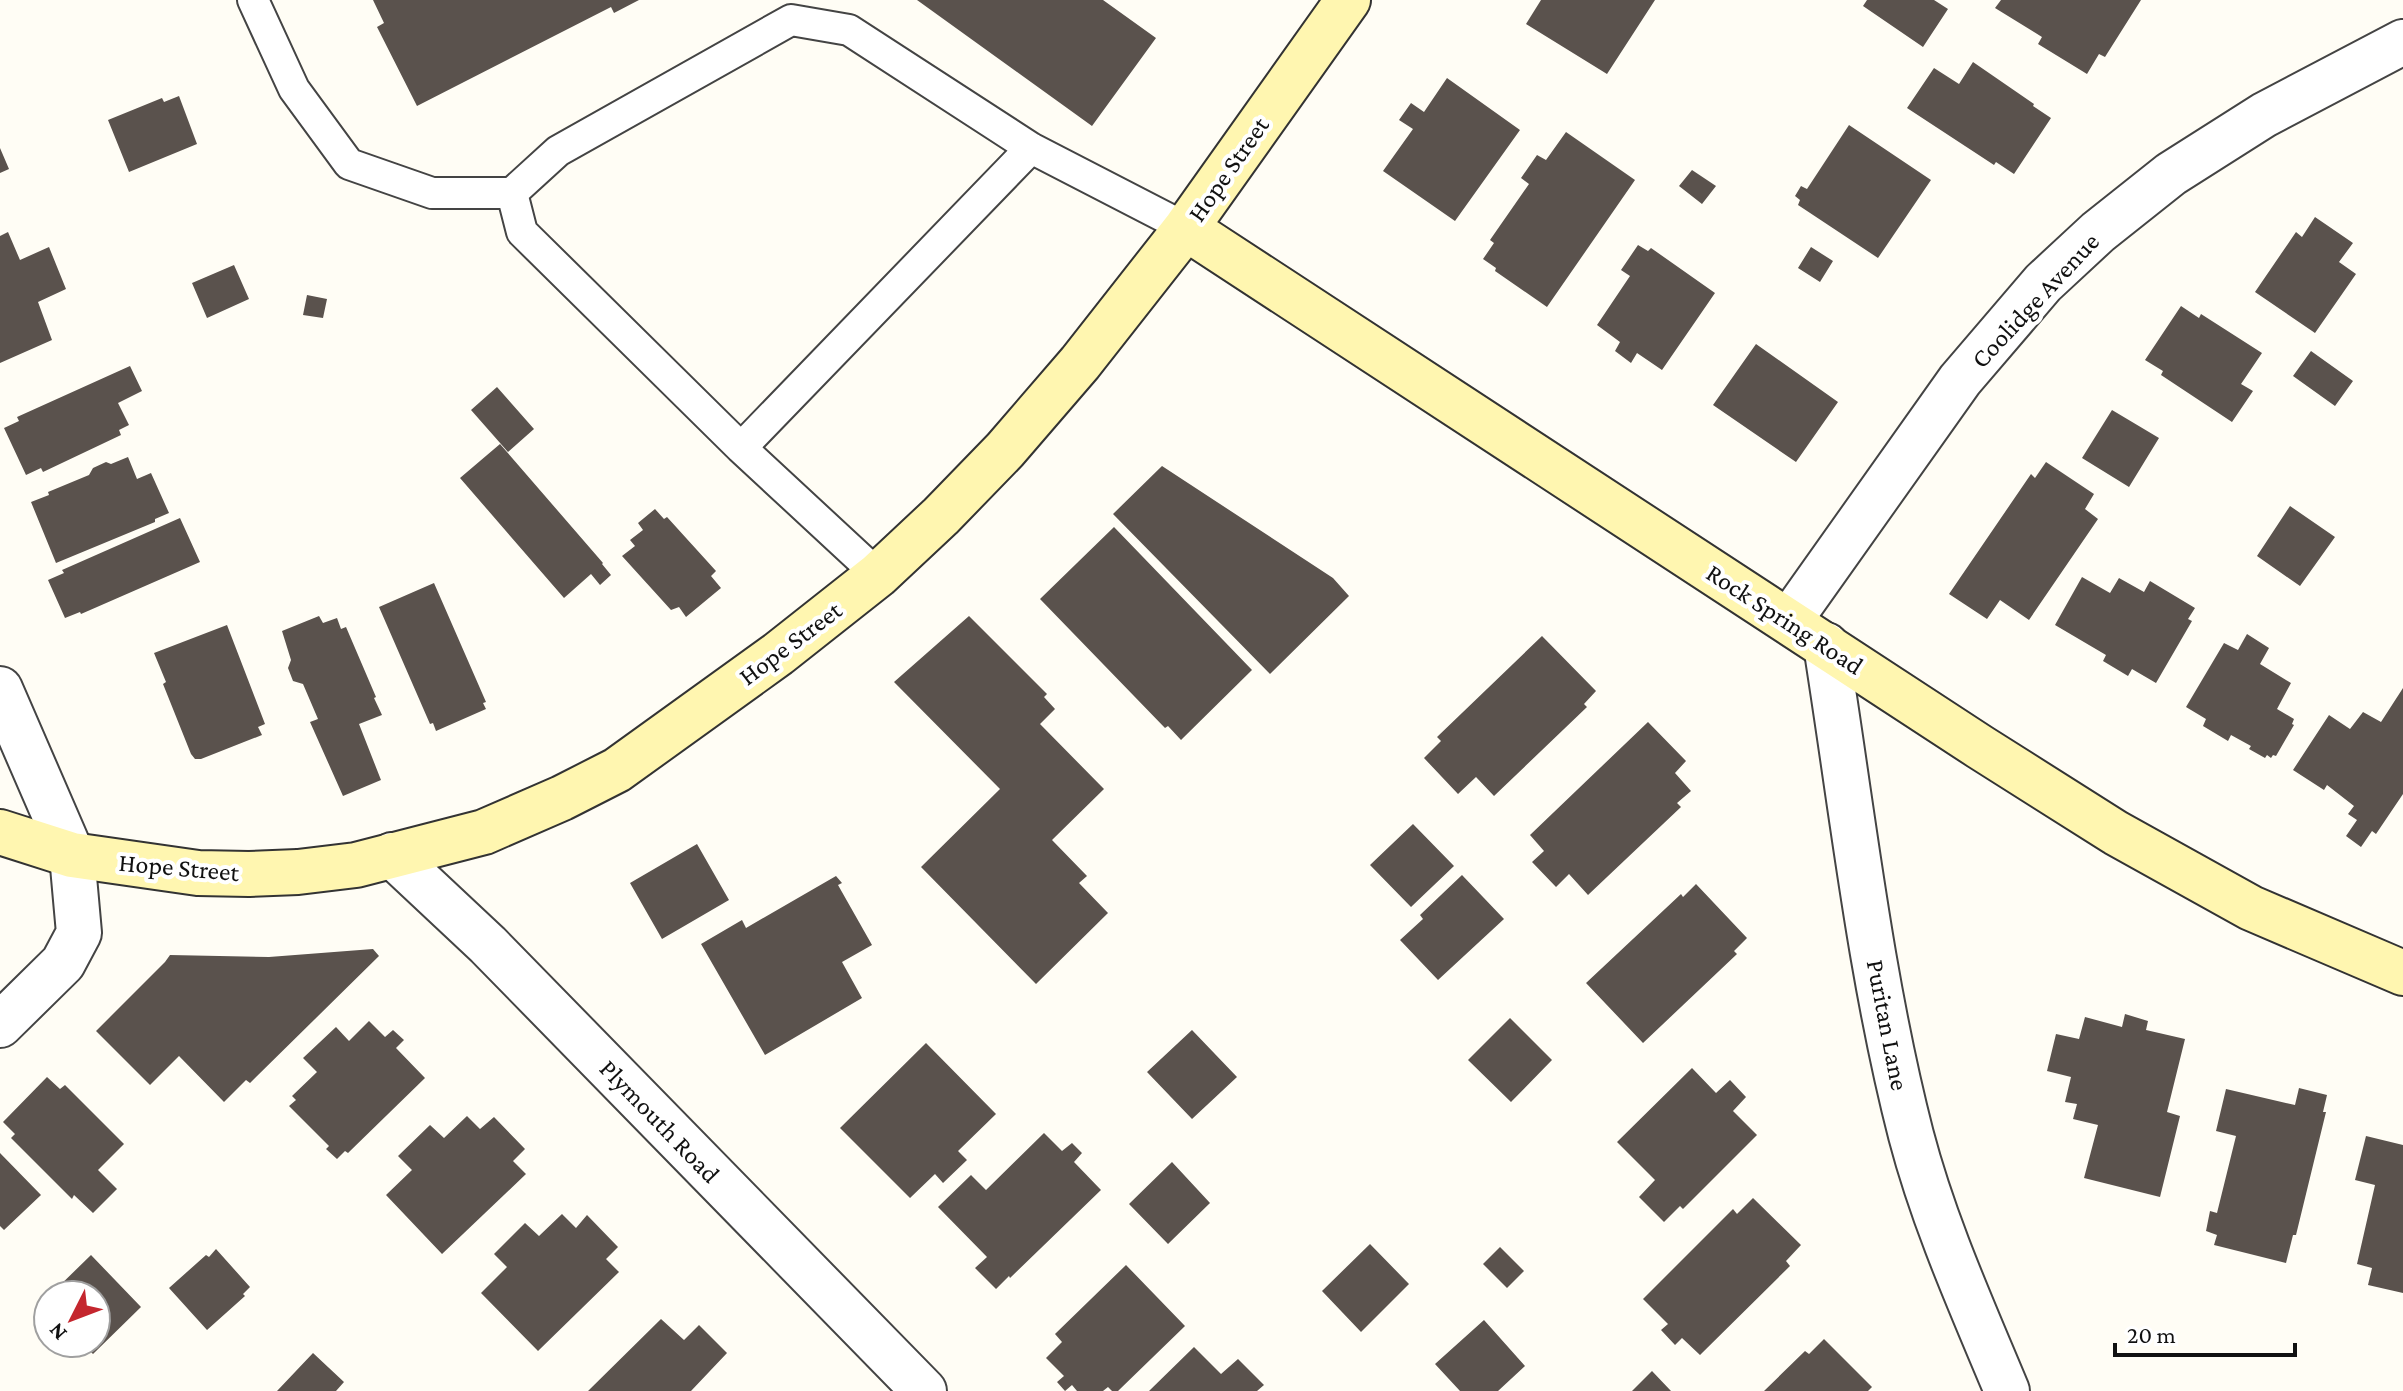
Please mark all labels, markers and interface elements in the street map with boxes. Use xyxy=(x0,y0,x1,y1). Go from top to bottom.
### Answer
street label: Hope Street xyxy=(1182,111,1275,227)
street label: Coolidge Avenue xyxy=(1966,227,2105,374)
street label: Rock Spring Road xyxy=(1701,558,1869,681)
street label: Hope Street xyxy=(733,595,848,691)
street label: Hope Street xyxy=(118,848,241,887)
street label: Puritan Lane xyxy=(1861,957,1914,1093)
street label: Plymouth Road xyxy=(594,1054,726,1189)
north arrow xyxy=(32,1279,112,1359)
scale bar xyxy=(2115,1307,2295,1357)
text: N xyxy=(43,1318,72,1346)
text: 20 m xyxy=(2127,1321,2176,1348)

